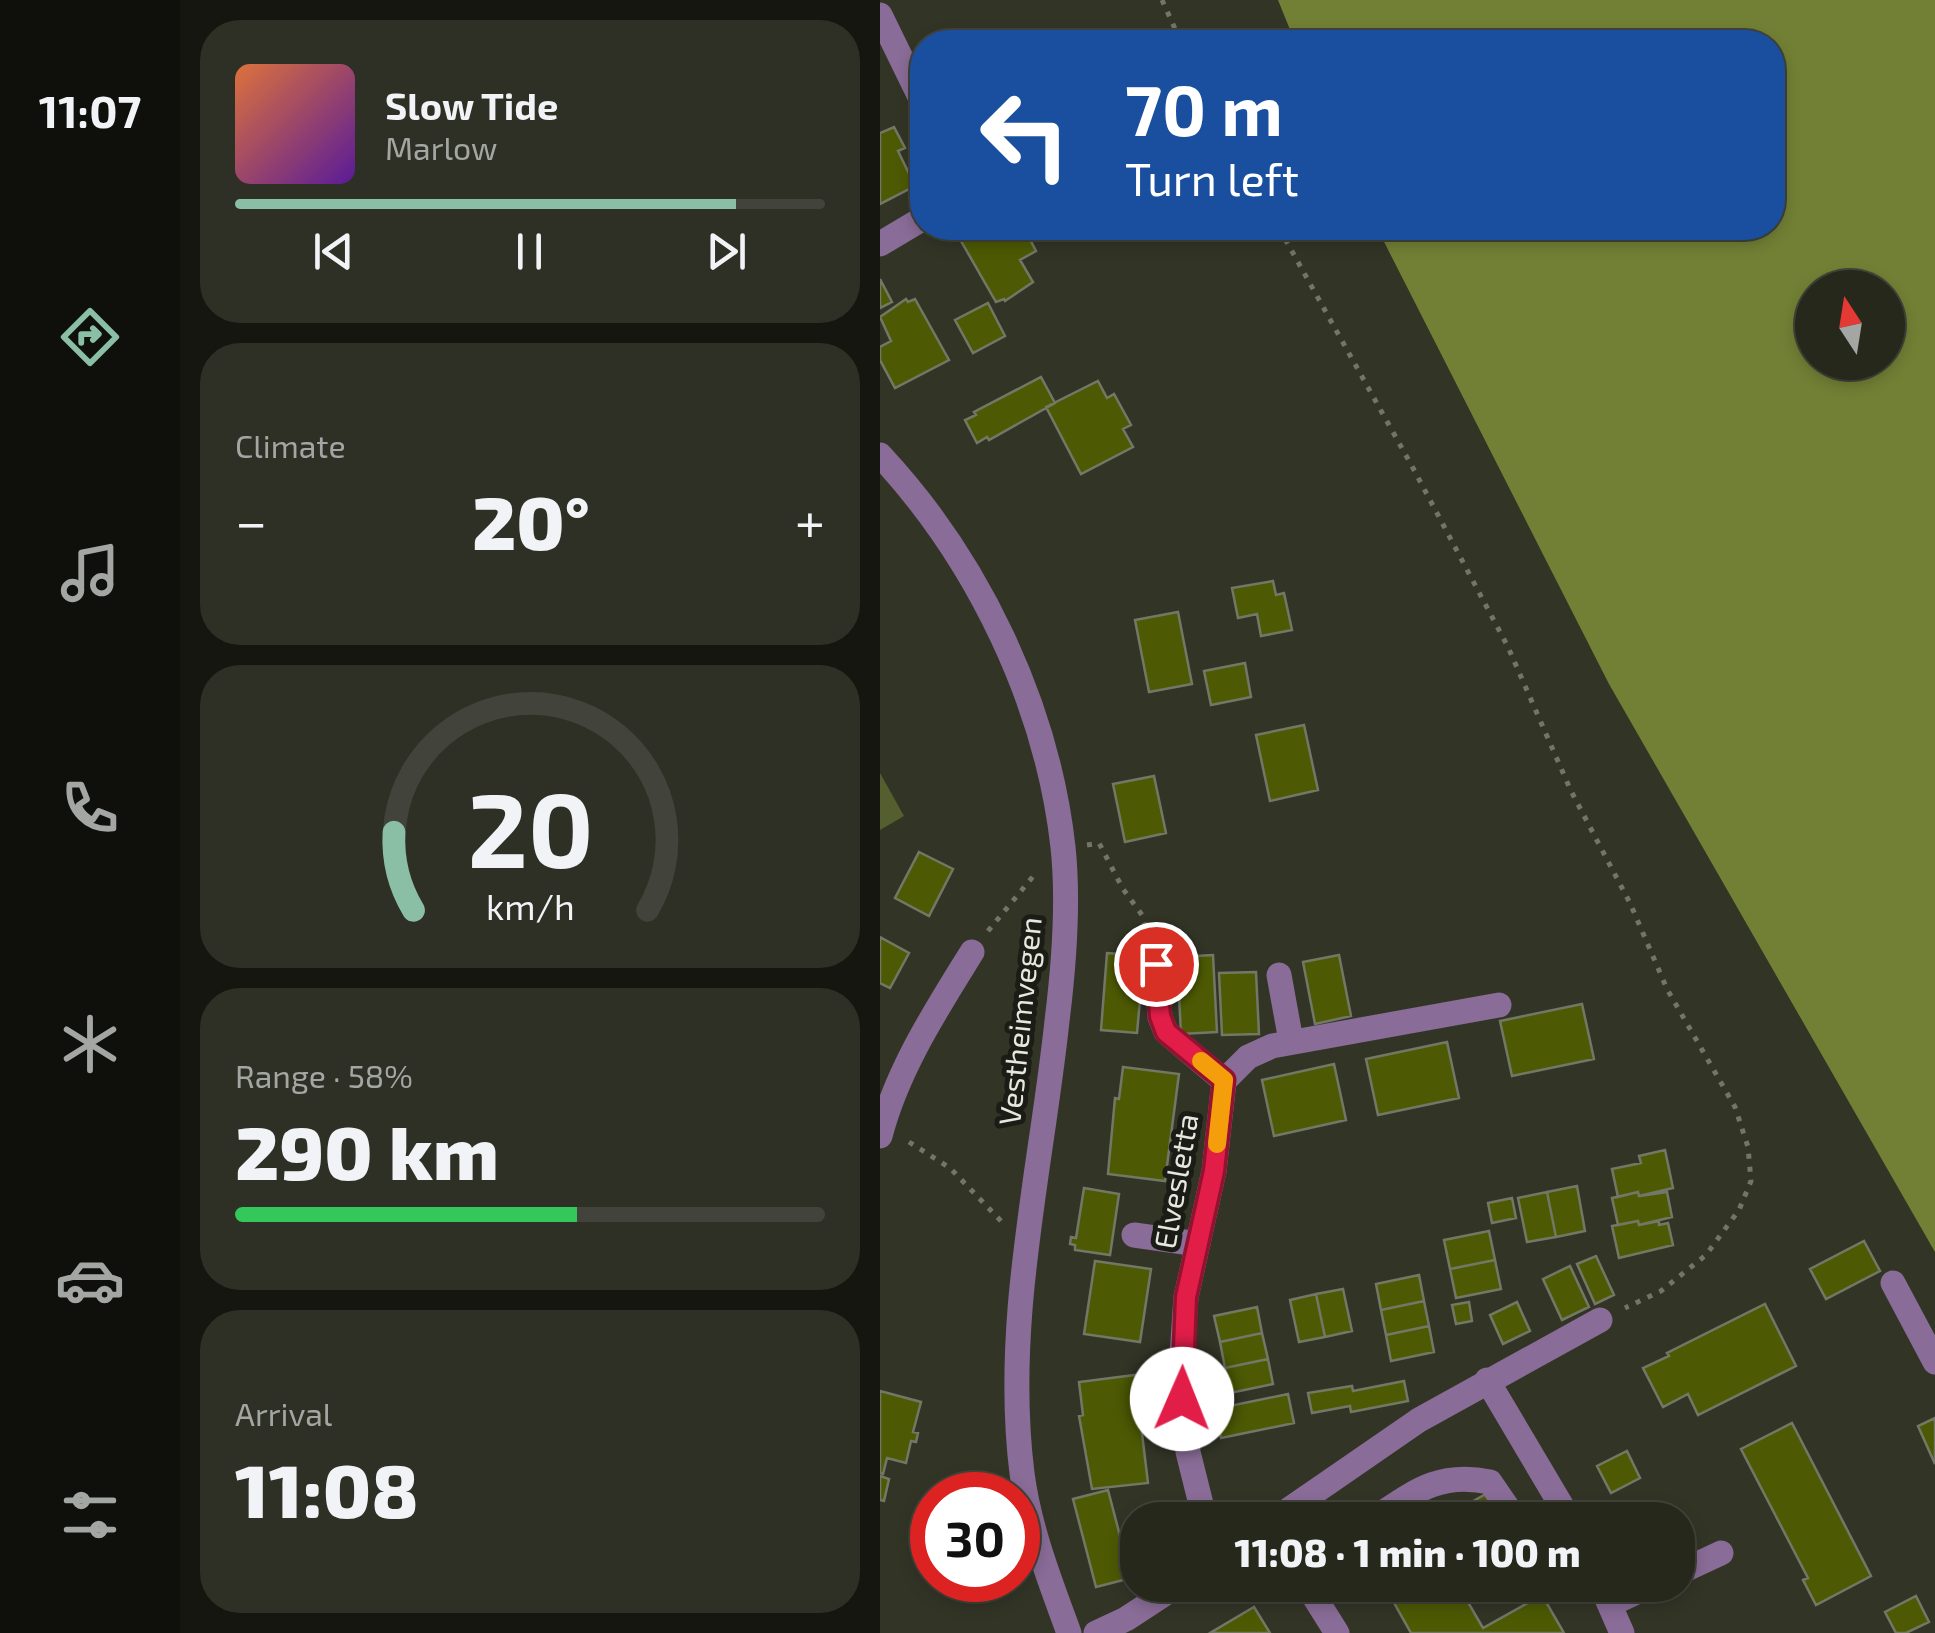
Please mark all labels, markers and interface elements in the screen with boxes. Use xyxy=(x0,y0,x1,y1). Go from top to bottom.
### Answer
text: 70 m xyxy=(1125,66,1283,150)
icon: left xyxy=(960,70,1090,200)
text: Slow Tide xyxy=(385,82,558,128)
text: 11:07 xyxy=(39,83,141,137)
text: Marlow xyxy=(385,128,497,166)
text: Turn left xyxy=(1125,151,1299,205)
icon: previous xyxy=(306,224,361,279)
icon: pause xyxy=(502,224,557,279)
icon: next xyxy=(699,224,754,279)
north arrow xyxy=(1795,270,1905,380)
map controls xyxy=(1795,270,1905,380)
icon: directions xyxy=(55,302,125,372)
text: Climate xyxy=(235,426,346,464)
text: 20° xyxy=(472,475,590,565)
text: − xyxy=(235,487,267,553)
text: + xyxy=(795,487,825,553)
icon: music xyxy=(55,538,125,608)
text: 20 xyxy=(467,764,593,889)
icon: phone xyxy=(55,773,125,843)
text: km/h xyxy=(486,884,574,927)
street label: Vestheimvegen xyxy=(990,915,1048,1127)
pin xyxy=(1114,922,1199,1007)
icon: arrive xyxy=(1129,937,1184,992)
icon: climate xyxy=(55,1009,125,1079)
text: Range · 58% xyxy=(235,1056,413,1094)
text: 290 km xyxy=(235,1105,499,1195)
street label: Elvesletta xyxy=(1145,1111,1205,1251)
icon: car xyxy=(55,1245,125,1315)
position arrow xyxy=(1130,1347,1234,1451)
text: Arrival xyxy=(235,1394,332,1432)
text: 11:08 xyxy=(235,1443,419,1533)
speed limit sign: 30 xyxy=(910,1472,1040,1602)
icon: filters xyxy=(55,1480,125,1550)
text: 11:08 · 1 min · 100 m xyxy=(1235,1529,1581,1575)

